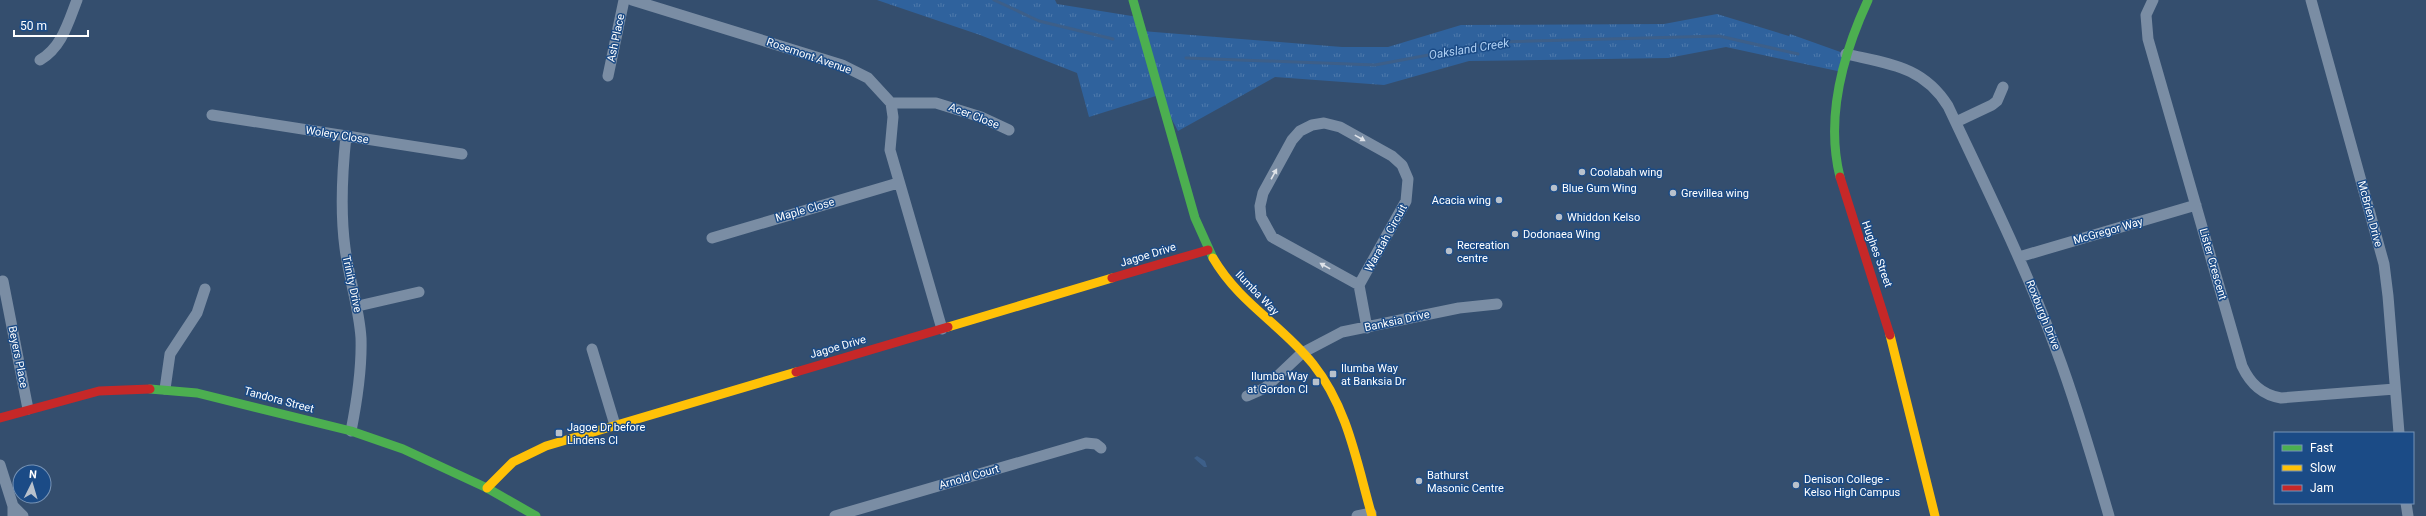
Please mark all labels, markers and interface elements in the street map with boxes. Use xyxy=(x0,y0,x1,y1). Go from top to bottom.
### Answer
scale bar xyxy=(14,12,88,38)
street label: Ash Place xyxy=(605,13,627,63)
text: 50 m xyxy=(20,19,47,33)
street label: Rosemont Avenue xyxy=(765,35,853,77)
water label: Oaksland Creek xyxy=(1428,36,1511,62)
street label: Acer Close xyxy=(947,100,1001,132)
street label: Wolery Close xyxy=(305,124,370,146)
one-way arrow xyxy=(1354,134,1366,141)
place label: Coolabah wing xyxy=(1590,166,1663,179)
marker: Coolabah wing xyxy=(1577,167,1587,177)
one-way arrow xyxy=(1270,168,1277,180)
street label: McBrien Drive xyxy=(2355,179,2385,249)
place label: Blue Gum Wing xyxy=(1562,182,1637,195)
marker: Blue Gum Wing xyxy=(1549,183,1559,193)
place label: Grevillea wing xyxy=(1681,187,1749,200)
marker: Grevillea wing xyxy=(1668,188,1678,198)
place label: Acacia wing xyxy=(1432,194,1491,207)
street label: Maple Close xyxy=(774,195,836,225)
marker: Acacia wing xyxy=(1494,195,1504,205)
street label: Waratah Circuit xyxy=(1362,202,1410,274)
place label: Whiddon Kelso xyxy=(1567,211,1640,224)
marker: Whiddon Kelso xyxy=(1554,212,1564,222)
street label: McGregor Way xyxy=(2072,215,2145,247)
street label: Hughes Street xyxy=(1859,219,1895,289)
street label: Lister Crescent xyxy=(2197,227,2230,302)
place label: Dodonaea Wing xyxy=(1523,228,1600,241)
marker: Dodonaea Wing xyxy=(1510,229,1520,239)
place label: Recreation centre xyxy=(1457,239,1509,265)
street label: Jagoe Drive xyxy=(1118,240,1178,270)
marker: Recreation centre xyxy=(1444,246,1454,256)
street label: Trinity Drive xyxy=(340,254,364,314)
one-way arrow xyxy=(1319,263,1331,270)
street label: Ilumba Way xyxy=(1233,268,1282,319)
street label: Roxburgh Drive xyxy=(2023,278,2063,352)
street label: Banksia Drive xyxy=(1363,308,1431,334)
street label: Beyers Place xyxy=(6,325,30,389)
street label: Jagoe Drive xyxy=(808,333,868,361)
place label: Ilumba Way at Banksia Dr xyxy=(1341,362,1406,388)
marker: Ilumba Way at Banksia Dr xyxy=(1328,369,1338,379)
place label: Ilumba Way at Gordon Cl xyxy=(1247,370,1309,396)
marker: Ilumba Way at Gordon Cl xyxy=(1311,377,1321,387)
street label: Tandora Street xyxy=(243,384,316,416)
place label: Jagoe Dr before Lindens Cl xyxy=(567,421,645,447)
marker: Jagoe Dr before Lindens Cl xyxy=(554,428,564,438)
legend xyxy=(2274,432,2414,504)
text: Fast xyxy=(2310,441,2333,455)
text: Slow xyxy=(2310,461,2336,475)
street label: Arnold Court xyxy=(937,462,1001,492)
north arrow xyxy=(12,464,52,504)
text: N xyxy=(28,468,37,481)
place label: Bathurst Masonic Centre xyxy=(1427,469,1504,495)
place label: Denison College - Kelso High Campus xyxy=(1804,473,1900,499)
marker: Bathurst Masonic Centre xyxy=(1414,476,1424,486)
marker: Denison College - Kelso High Campus xyxy=(1791,480,1801,490)
text: Jam xyxy=(2310,481,2334,495)

